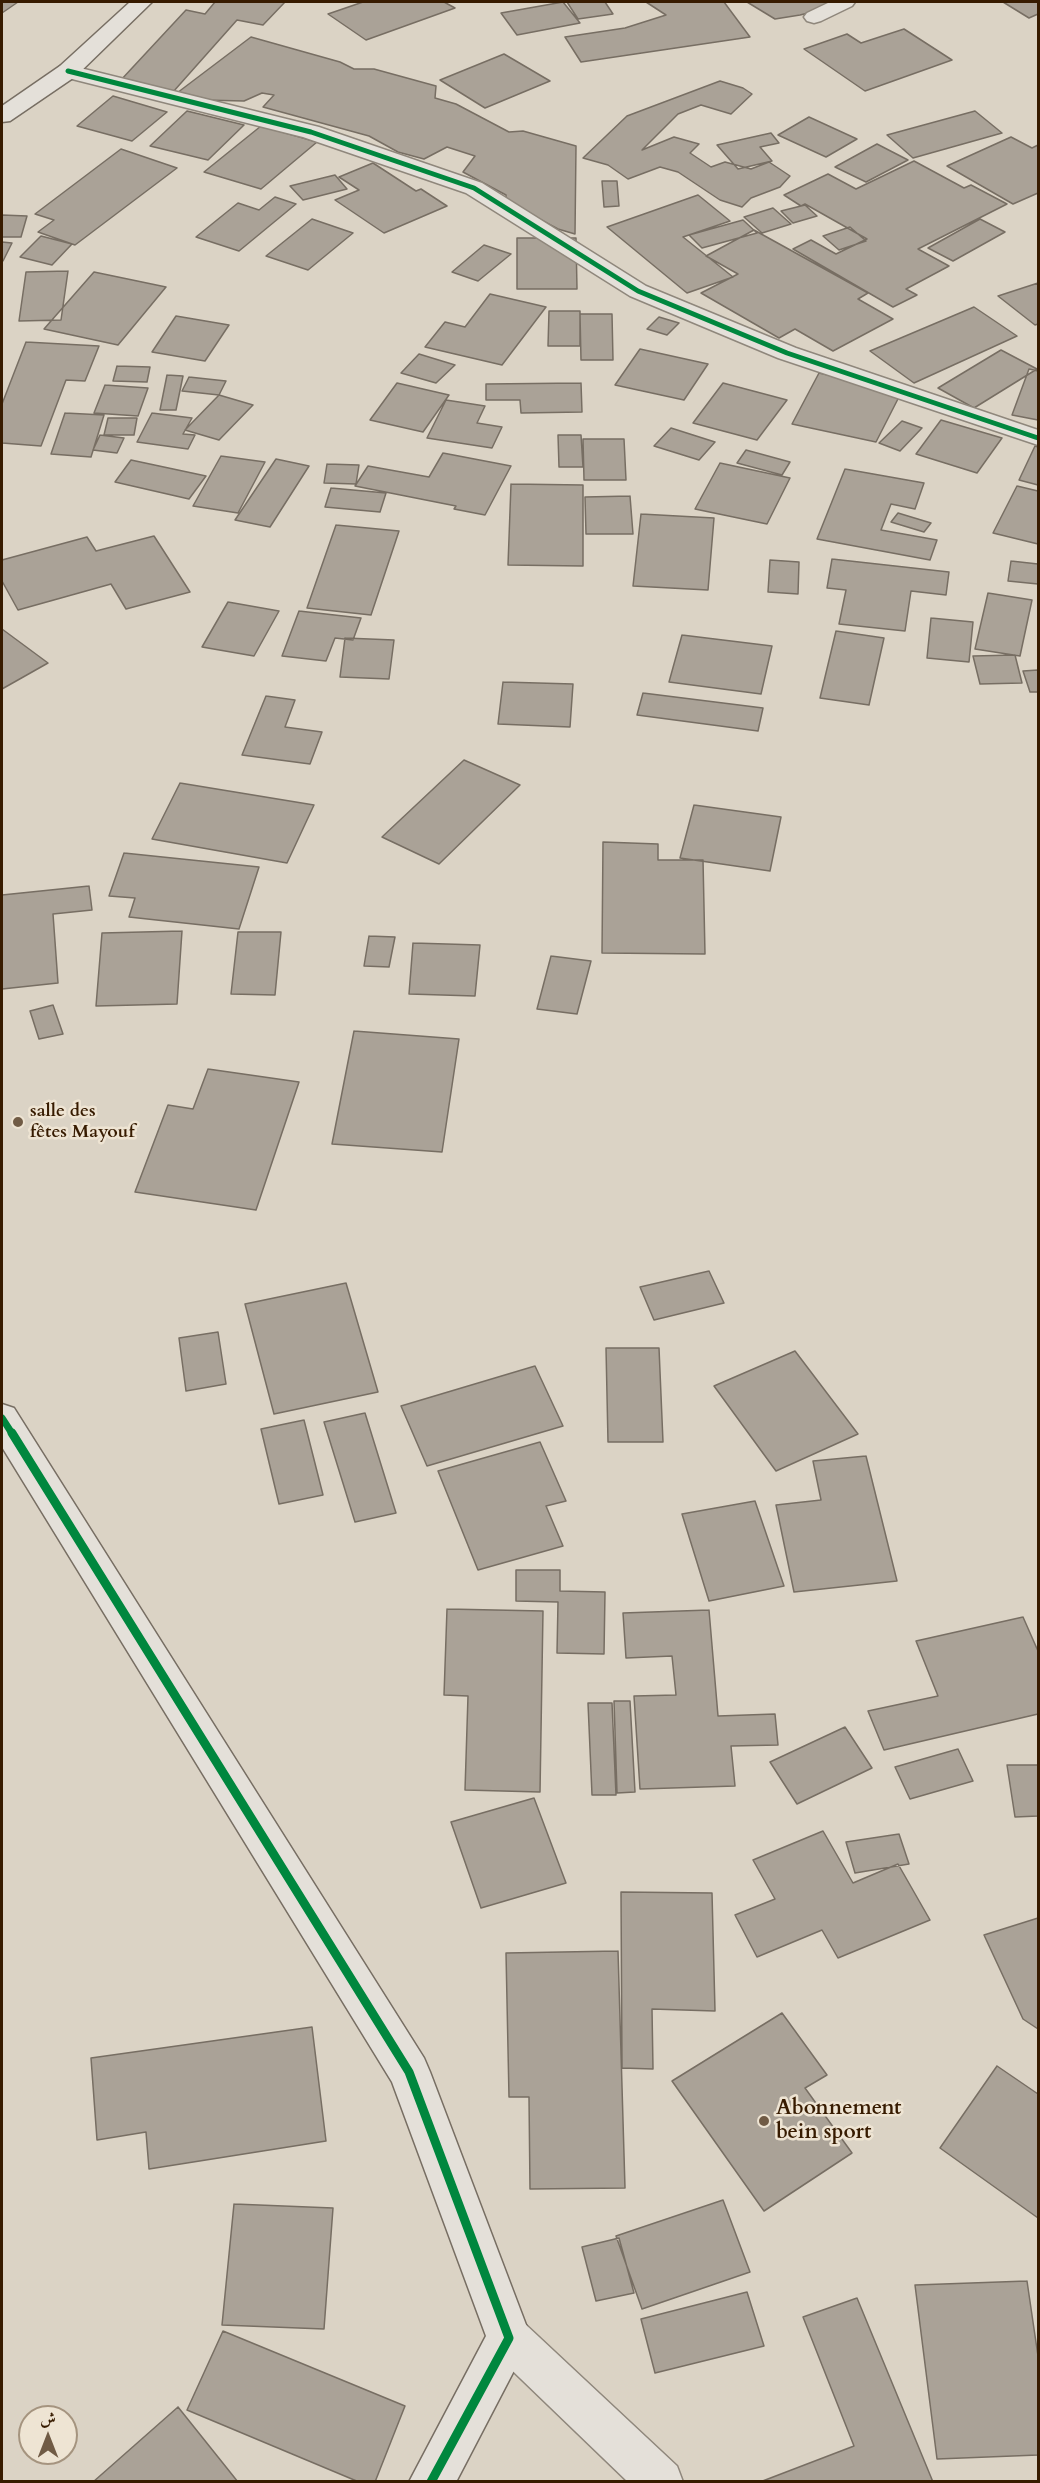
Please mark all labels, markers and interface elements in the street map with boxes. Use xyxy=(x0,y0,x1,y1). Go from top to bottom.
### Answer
place label: salle des fêtes Mayouf xyxy=(30,1101,135,1144)
marker: salle des fêtes Mayouf xyxy=(11,1115,25,1129)
place label: Abonnement bein sport xyxy=(776,2096,901,2146)
marker: Abonnement bein sport xyxy=(757,2114,771,2128)
north arrow xyxy=(18,2405,78,2465)
text: ش xyxy=(40,2408,56,2430)

